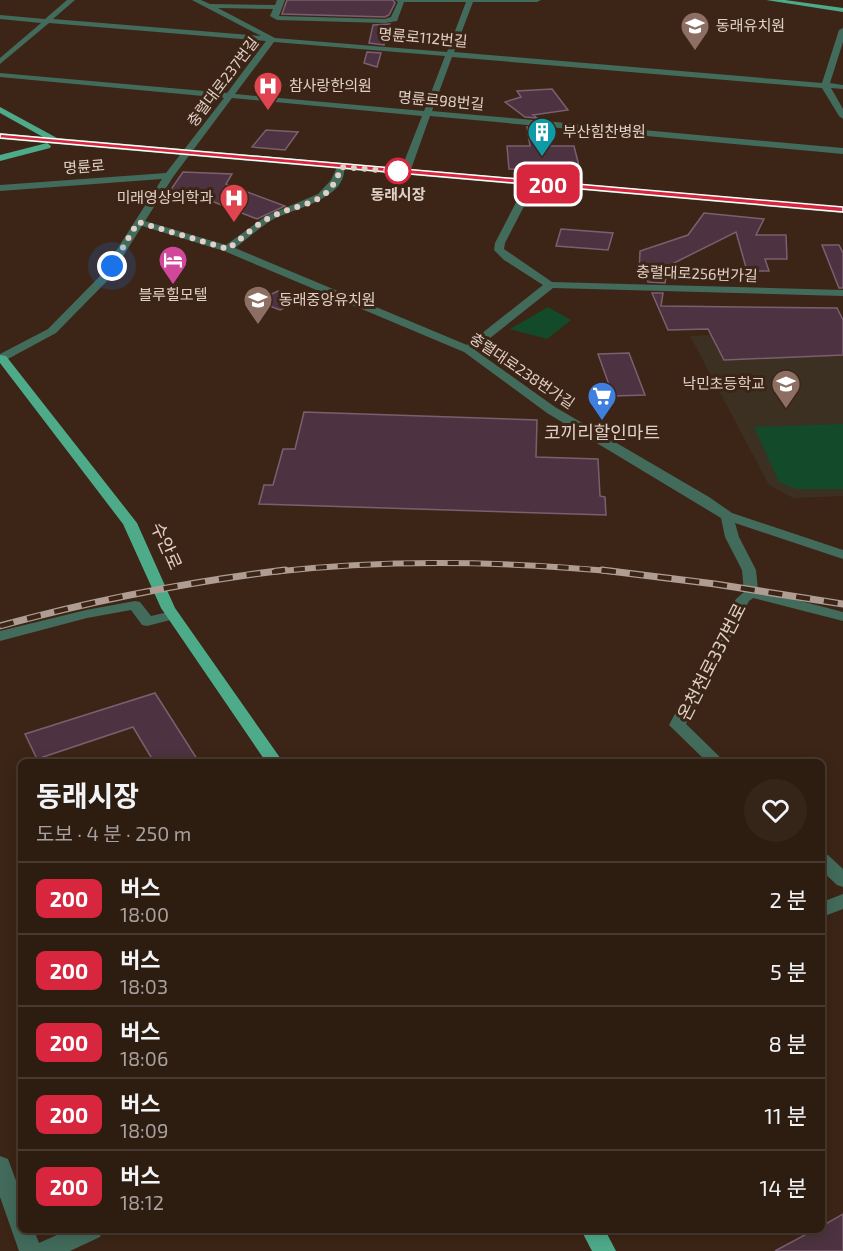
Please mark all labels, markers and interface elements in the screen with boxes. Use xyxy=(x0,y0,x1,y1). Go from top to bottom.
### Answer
school or university icon: 동래유치원 xyxy=(679,10,711,52)
place label: 동래유치원 xyxy=(716,16,785,34)
street label: 명륜로112번길 xyxy=(378,24,468,50)
street label: 충렬대로237번길 xyxy=(183,33,262,130)
hospital icon: 참사랑한의원 xyxy=(252,70,284,112)
place label: 참사랑한의원 xyxy=(289,76,372,94)
street label: 명륜로98번길 xyxy=(397,87,485,113)
building icon: 부산힘찬병원 xyxy=(526,116,558,158)
place label: 부산힘찬병원 xyxy=(563,122,646,140)
street label: 명륜로 xyxy=(63,156,105,176)
marker: 동래시장 xyxy=(385,158,411,184)
line badge: 200 xyxy=(514,164,582,204)
text: 200 xyxy=(529,172,567,197)
hospital icon: 미래영상의학과 xyxy=(218,182,250,224)
place label: 동래시장 xyxy=(370,185,426,203)
place label: 미래영상의학과 xyxy=(116,188,213,206)
hotel icon: 블루힐모텔 xyxy=(157,244,189,286)
your location xyxy=(97,251,127,281)
street label: 충렬대로256번가길 xyxy=(636,262,758,284)
school or university icon: 동래중앙유치원 xyxy=(242,284,274,326)
place label: 블루힐모텔 xyxy=(138,285,208,303)
place label: 동래중앙유치원 xyxy=(279,290,376,308)
street label: 충렬대로238번가길 xyxy=(467,328,578,412)
school or university icon: 낙민초등학교 xyxy=(770,368,802,410)
place label: 낙민초등학교 xyxy=(682,374,765,392)
supermarket icon: 코끼리할인마트 xyxy=(586,380,618,422)
place label: 코끼리할인마트 xyxy=(544,421,660,443)
street label: 수안로 xyxy=(147,518,187,573)
street label: 온천천로337번로 xyxy=(672,599,750,724)
text: 동래시장 xyxy=(36,778,139,812)
button: heart xyxy=(744,779,807,842)
text: 도보 · 4 분 · 250 m xyxy=(36,821,191,845)
text: 버스 xyxy=(120,874,160,900)
text: 200 xyxy=(50,886,88,911)
text: 2 분 xyxy=(769,886,807,912)
text: 18:00 xyxy=(120,902,169,926)
text: 버스 xyxy=(120,946,160,972)
text: 200 xyxy=(50,958,88,983)
text: 5 분 xyxy=(770,958,807,984)
text: 18:03 xyxy=(120,974,168,998)
text: 버스 xyxy=(120,1018,160,1044)
text: 200 xyxy=(50,1030,88,1055)
text: 8 분 xyxy=(768,1030,807,1056)
text: 18:06 xyxy=(120,1046,168,1070)
text: 버스 xyxy=(120,1090,160,1116)
text: 200 xyxy=(50,1102,88,1127)
text: 11 분 xyxy=(764,1102,807,1128)
text: 18:09 xyxy=(120,1118,168,1142)
text: 버스 xyxy=(120,1162,160,1188)
text: 200 xyxy=(50,1174,88,1199)
text: 14 분 xyxy=(760,1174,807,1200)
text: 18:12 xyxy=(120,1190,164,1214)

